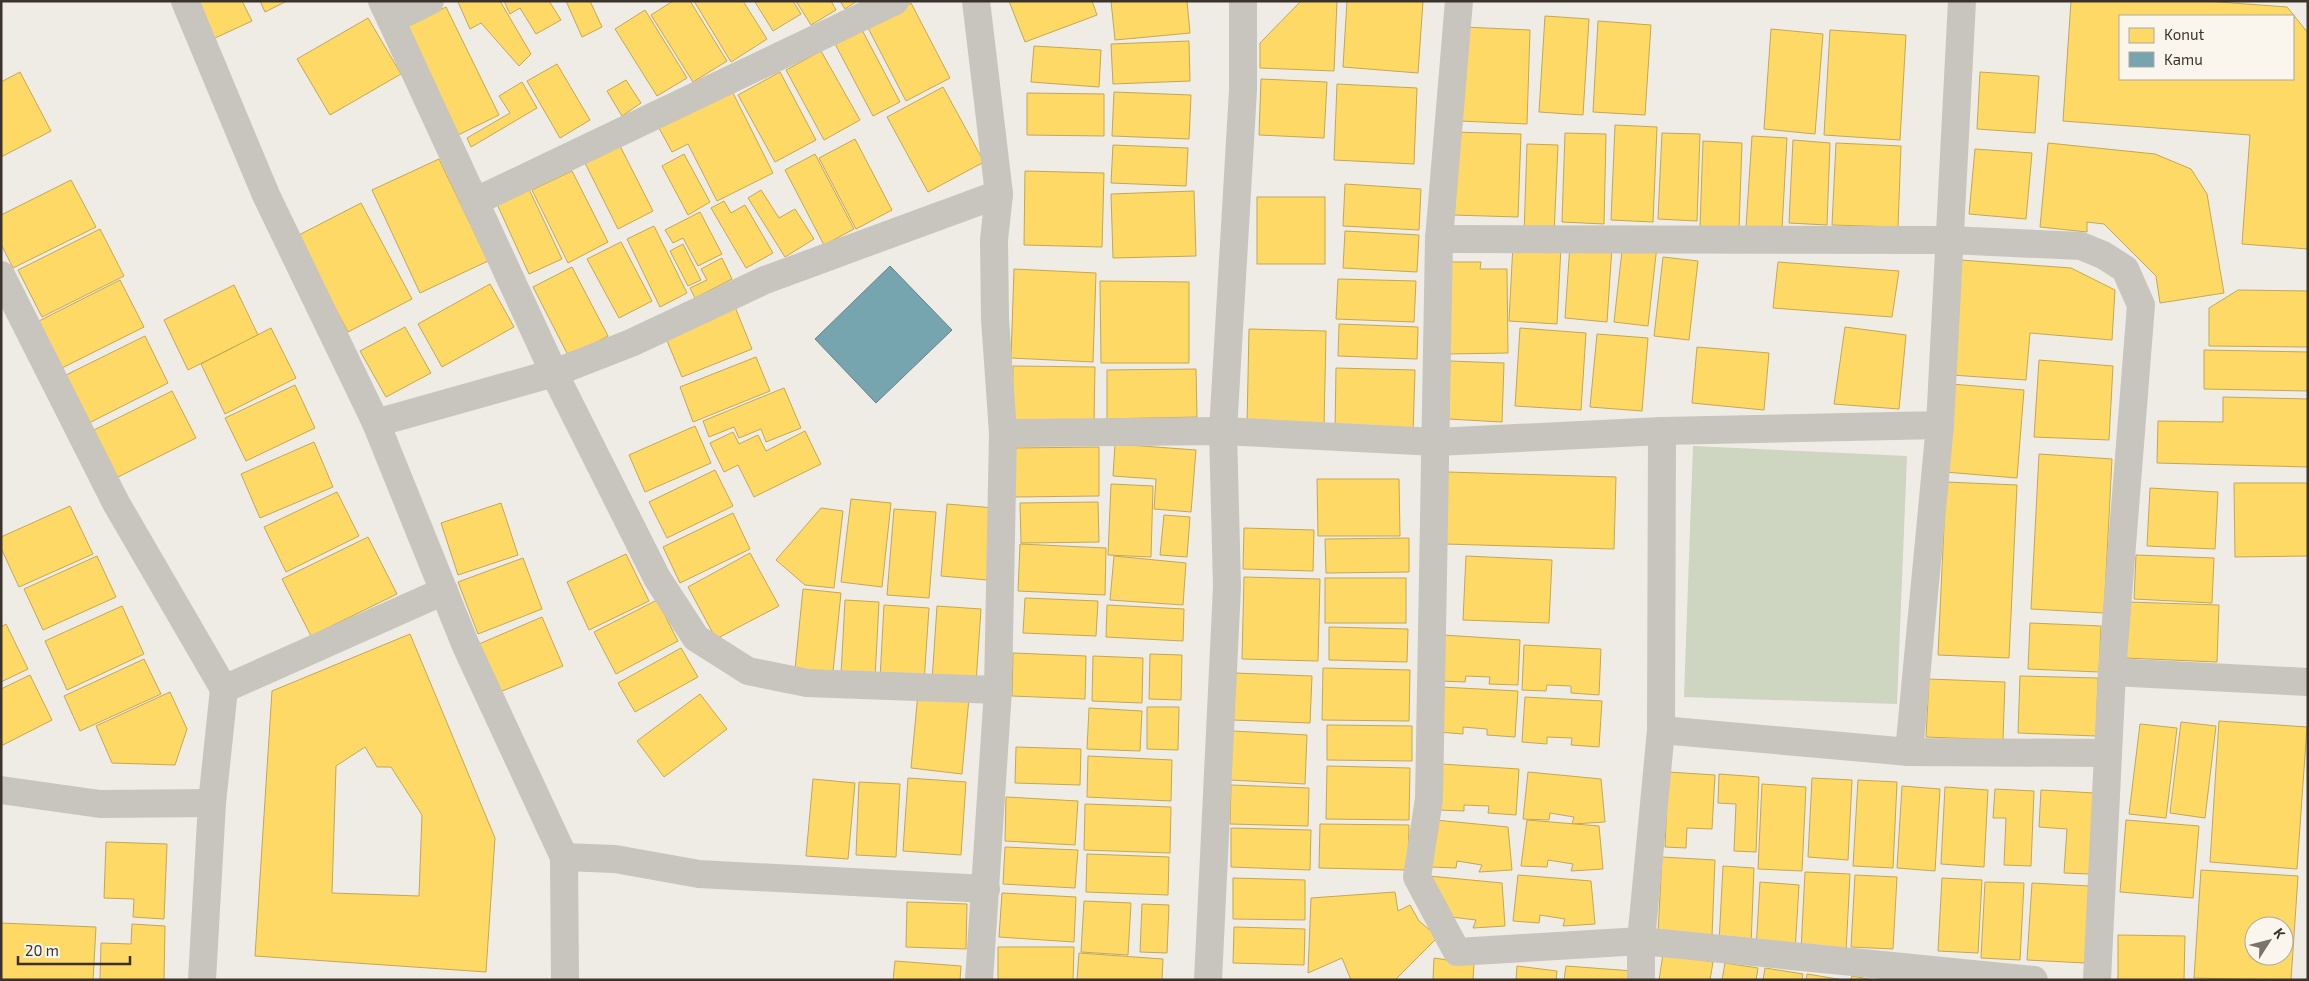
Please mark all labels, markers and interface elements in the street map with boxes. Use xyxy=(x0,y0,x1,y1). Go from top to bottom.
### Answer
legend xyxy=(2119,15,2294,80)
text: Konut xyxy=(2164,25,2204,43)
text: Kamu xyxy=(2164,50,2203,68)
north arrow xyxy=(2244,916,2294,966)
text: K xyxy=(2270,924,2289,942)
scale bar xyxy=(18,934,130,966)
text: 20 m xyxy=(25,941,59,959)

